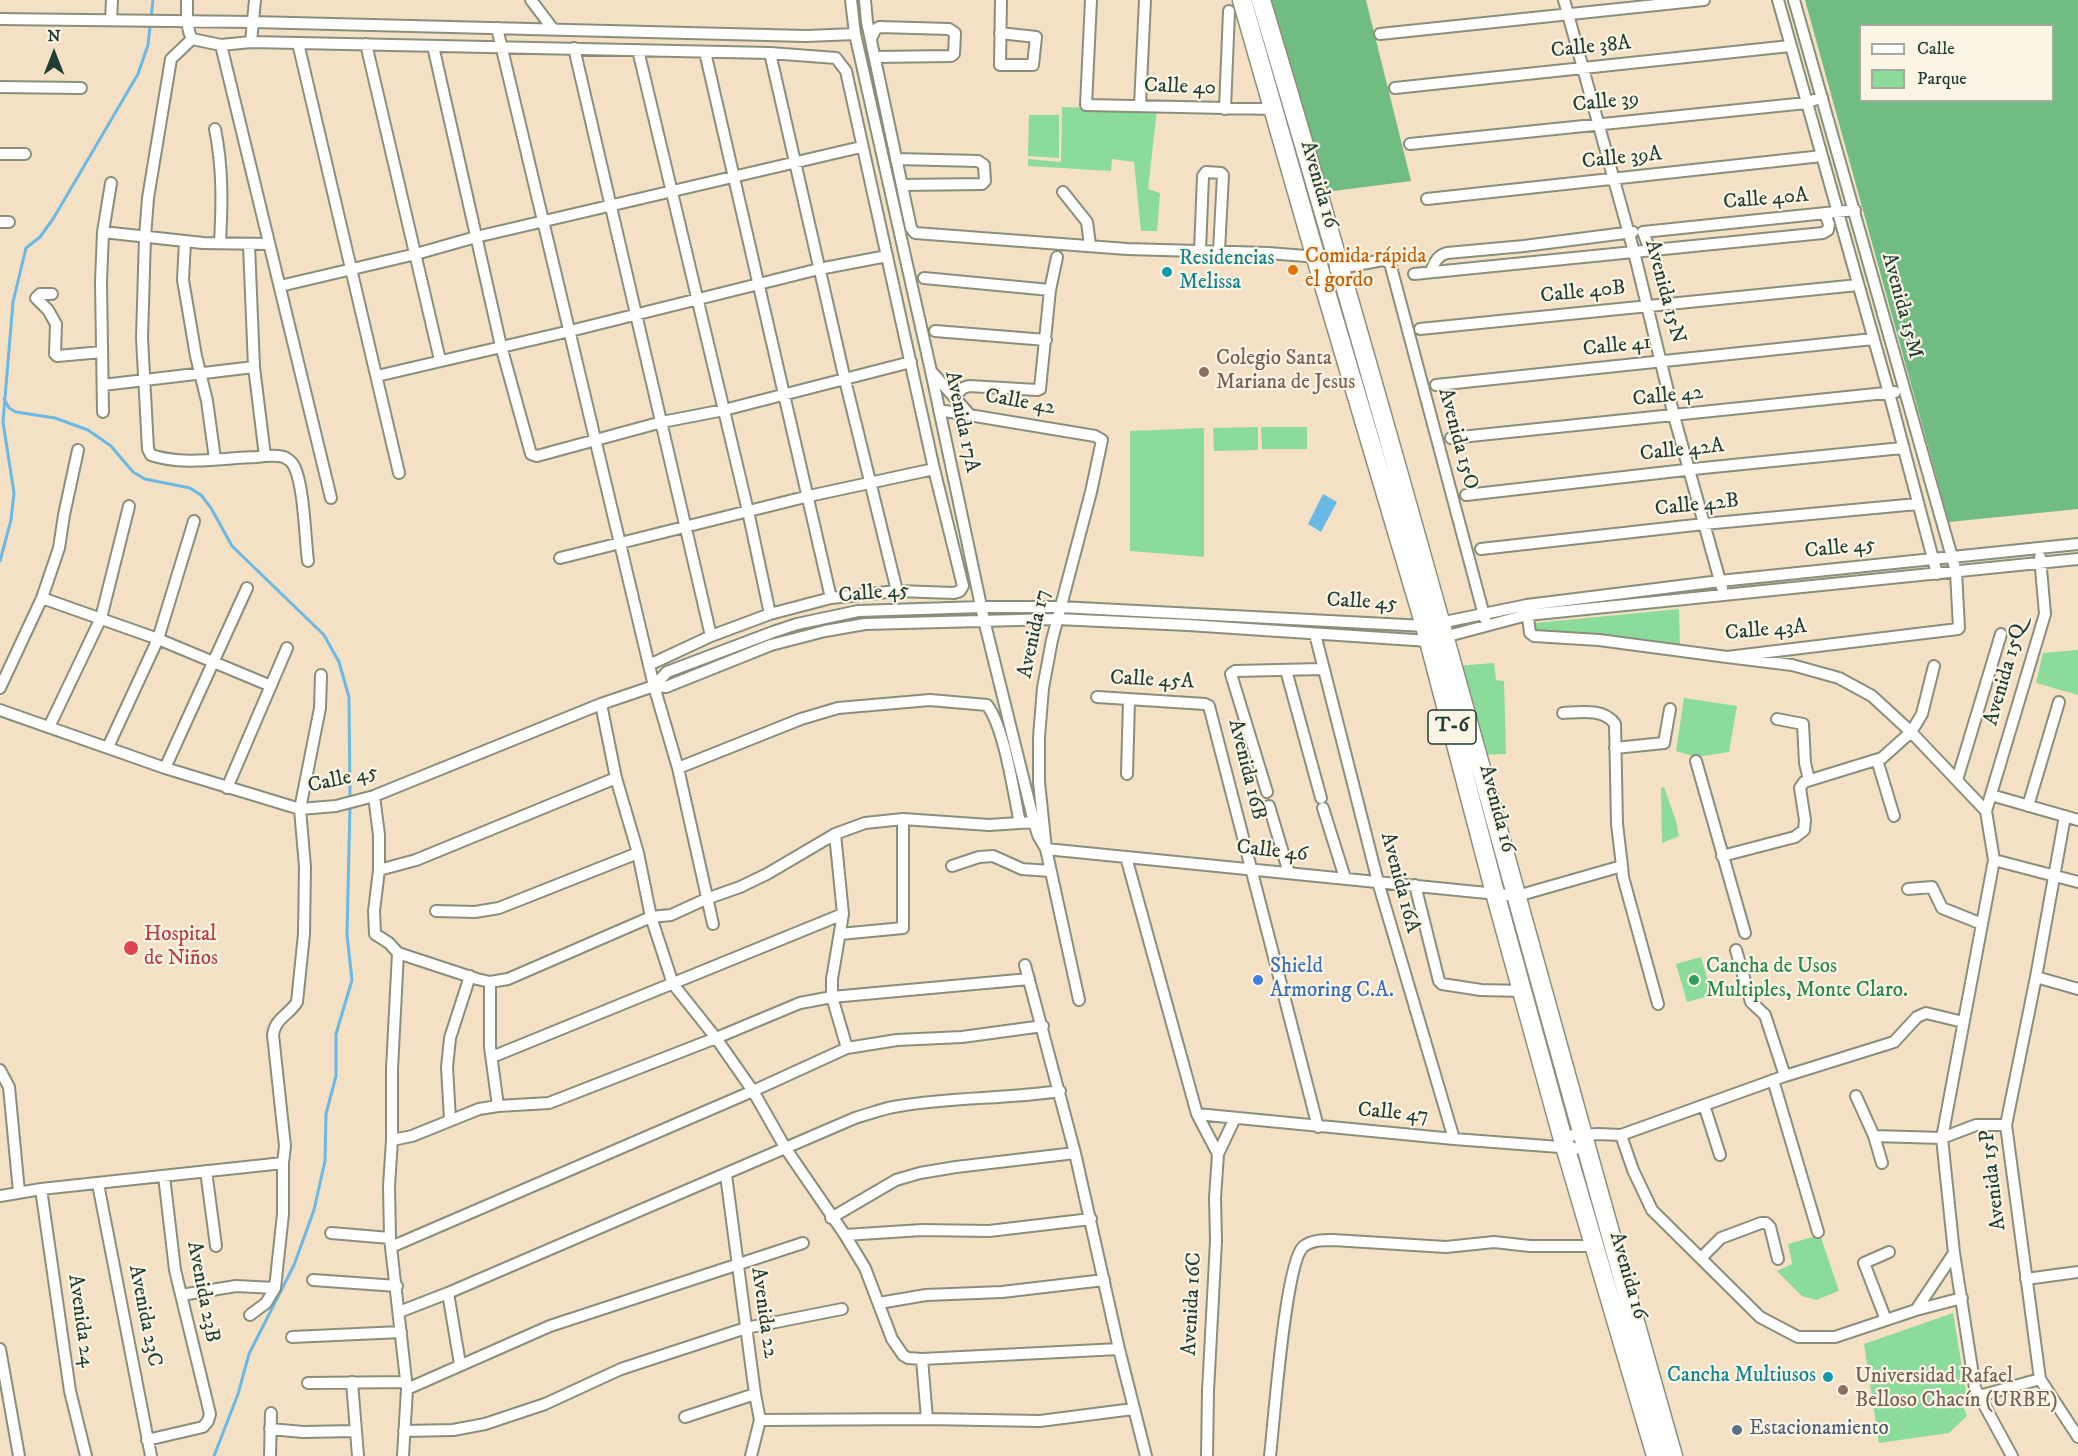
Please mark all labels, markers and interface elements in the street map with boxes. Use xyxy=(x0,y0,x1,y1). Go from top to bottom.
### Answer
north arrow xyxy=(24,24,84,84)
legend xyxy=(1859,24,2054,102)
text: N xyxy=(47,26,61,46)
street label: Calle 38A xyxy=(1550,31,1632,65)
text: Calle xyxy=(1917,38,1955,60)
text: Parque xyxy=(1917,68,1967,90)
street label: Calle 40 xyxy=(1144,74,1216,102)
street label: Calle 39 xyxy=(1571,87,1641,119)
street label: Avenida 16 xyxy=(1294,138,1342,232)
street label: Calle 39A xyxy=(1581,142,1663,176)
street label: Calle 40A xyxy=(1722,184,1810,216)
street label: Avenida 15N xyxy=(1638,237,1690,347)
place label: Comida rápida el gordo xyxy=(1305,245,1426,295)
place label: Residencias Melissa xyxy=(1179,247,1274,297)
street label: Avenida 15M xyxy=(1875,250,1927,362)
marker: Comida rápida el gordo xyxy=(1286,263,1300,277)
marker: Residencias Melissa xyxy=(1160,265,1174,279)
street label: Calle 40B xyxy=(1539,276,1627,310)
street label: Calle 41 xyxy=(1582,331,1652,363)
place label: Colegio Santa Mariana de Jesus xyxy=(1216,347,1355,397)
marker: Colegio Santa Mariana de Jesus xyxy=(1197,365,1211,379)
street label: Avenida 17A xyxy=(938,369,984,475)
street label: Calle 42 xyxy=(1631,381,1705,413)
street label: Calle 42 xyxy=(983,384,1057,422)
street label: Avenida 15O xyxy=(1431,385,1483,493)
street label: Calle 42A xyxy=(1639,434,1725,468)
street label: Calle 42B xyxy=(1654,489,1740,523)
street label: Calle 45 xyxy=(1803,533,1877,565)
street label: Calle 45 xyxy=(838,578,910,610)
street label: Avenida 17 xyxy=(1013,587,1057,681)
street label: Calle 45 xyxy=(1326,589,1398,617)
street label: Calle 43A xyxy=(1724,615,1808,647)
street label: Avenida 15Q xyxy=(1979,621,2033,729)
street label: Calle 45A xyxy=(1109,666,1195,696)
road number: T-6 xyxy=(1428,710,1476,744)
street label: Avenida 16B xyxy=(1221,717,1271,823)
street label: Calle 45 xyxy=(306,760,380,800)
street label: Avenida 16 xyxy=(1472,762,1520,856)
street label: Avenida 16A xyxy=(1373,830,1425,936)
street label: Calle 46 xyxy=(1235,836,1309,868)
place label: Hospital de Niños xyxy=(144,923,218,973)
marker: Hospital de Niños xyxy=(122,939,140,957)
place label: Shield Armoring C.A. xyxy=(1270,955,1394,1005)
place label: Cancha de Usos Multiples, Monte Claro. xyxy=(1706,955,1908,1005)
marker: Shield Armoring C.A. xyxy=(1251,973,1265,987)
marker: Cancha de Usos Multiples, Monte Claro. xyxy=(1687,973,1701,987)
street label: Calle 47 xyxy=(1356,1098,1430,1130)
street label: Avenida 15P xyxy=(1975,1128,2013,1232)
street label: Avenida 16 xyxy=(1603,1229,1651,1323)
street label: Avenida 23B xyxy=(180,1239,224,1345)
street label: Avenida 16C xyxy=(1178,1252,1208,1356)
street label: Avenida 23C xyxy=(122,1263,166,1369)
street label: Avenida 22 xyxy=(744,1266,782,1360)
street label: Avenida 24 xyxy=(61,1273,99,1369)
place label: Cancha Multiusos xyxy=(1667,1364,1816,1390)
place label: Universidad Rafael Belloso Chacín (URBE) xyxy=(1855,1365,2058,1415)
marker: Cancha Multiusos xyxy=(1821,1370,1835,1384)
marker: Universidad Rafael Belloso Chacín (URBE) xyxy=(1836,1383,1850,1397)
place label: Estacionamiento xyxy=(1749,1417,1889,1443)
marker: Estacionamiento xyxy=(1730,1423,1744,1437)

